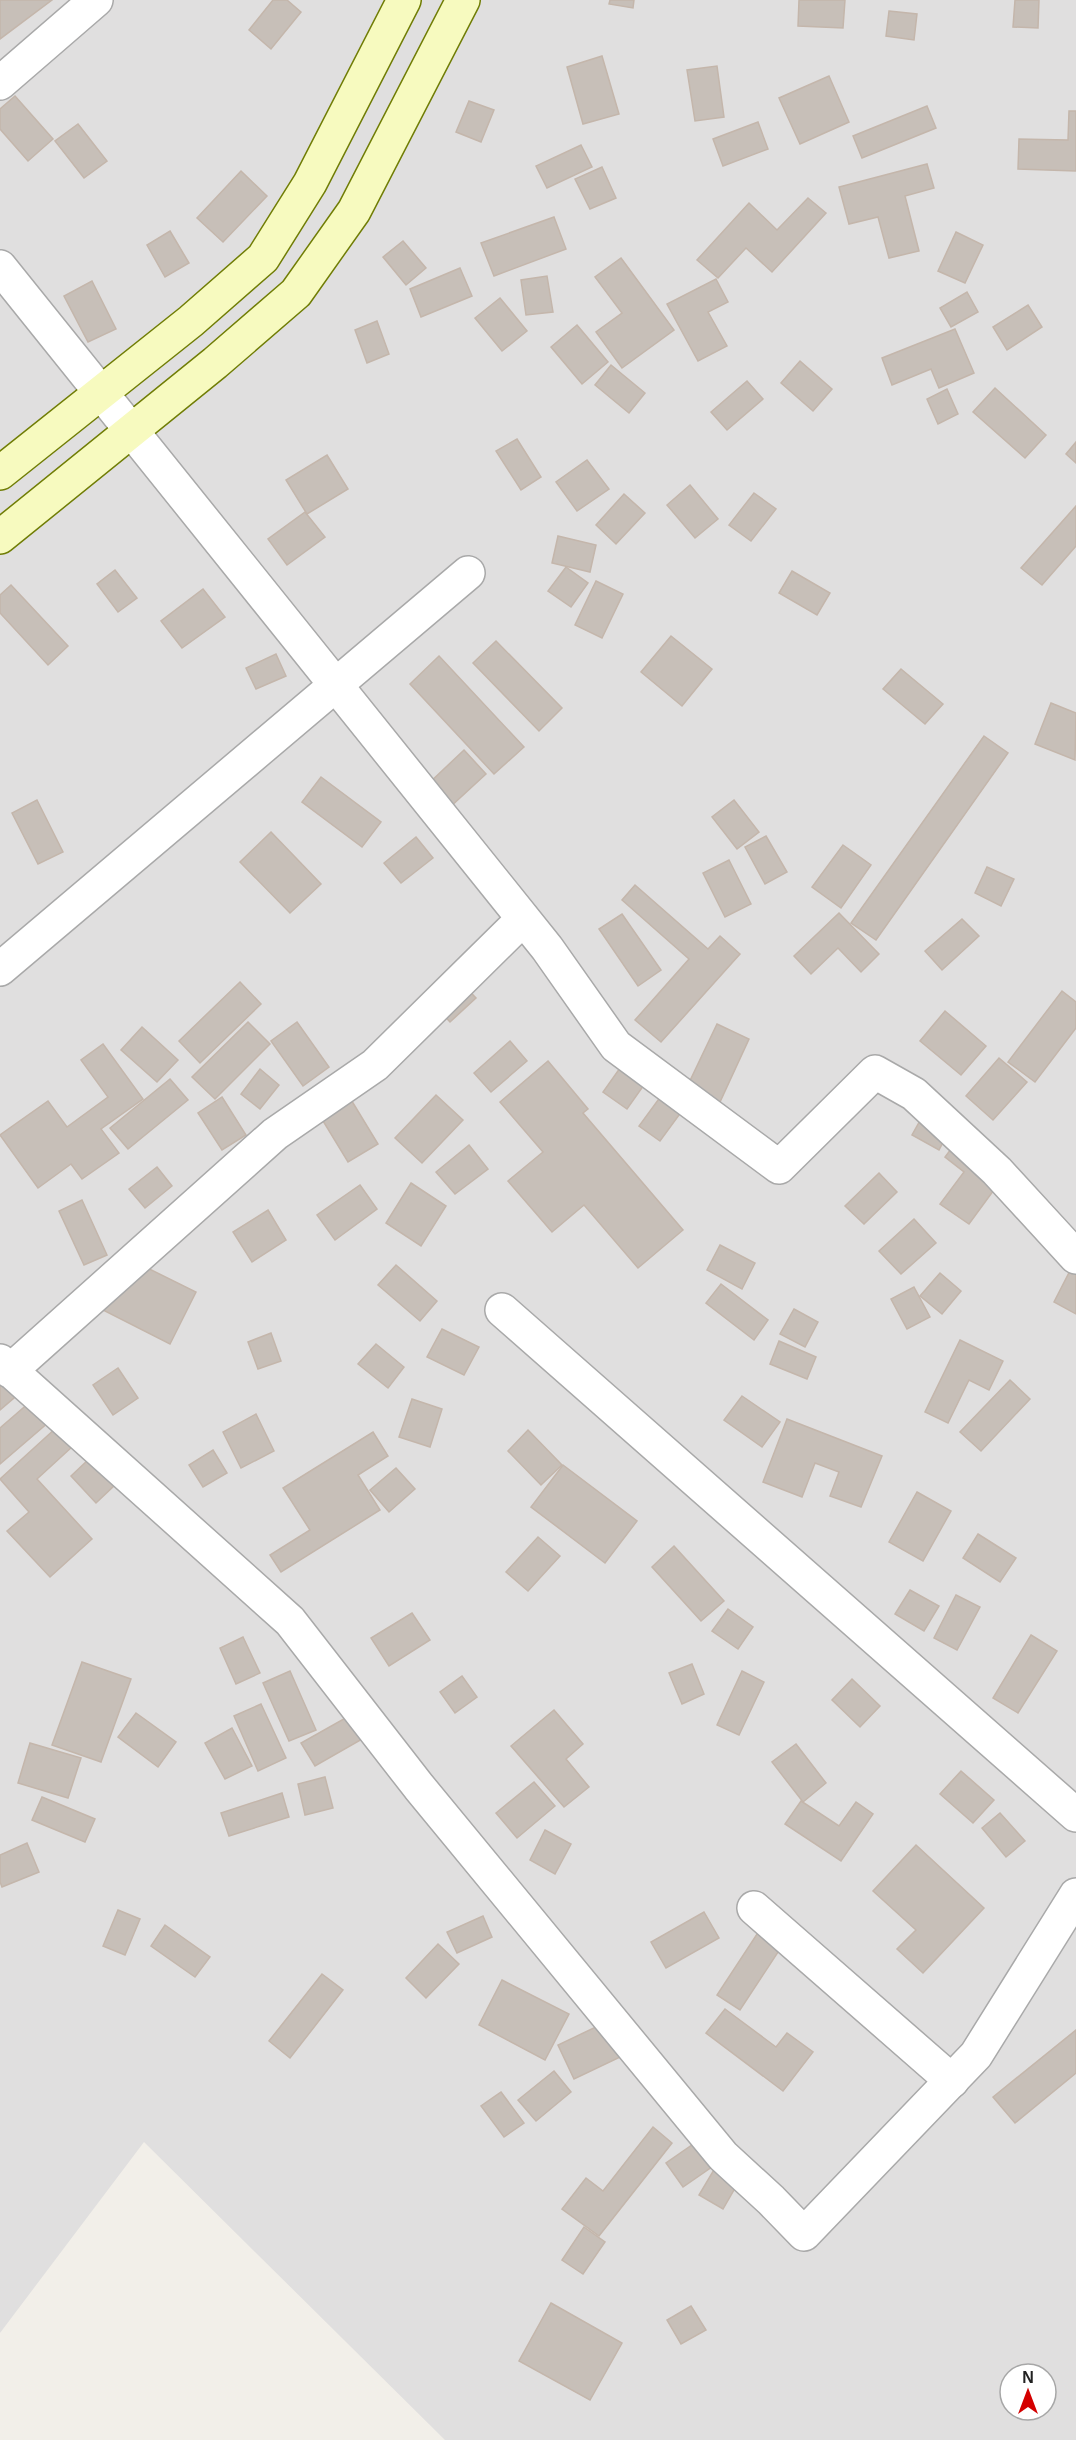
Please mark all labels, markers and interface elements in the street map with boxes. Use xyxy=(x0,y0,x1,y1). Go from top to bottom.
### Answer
north arrow xyxy=(998,2362,1058,2422)
text: N xyxy=(1022,2369,1034,2386)

